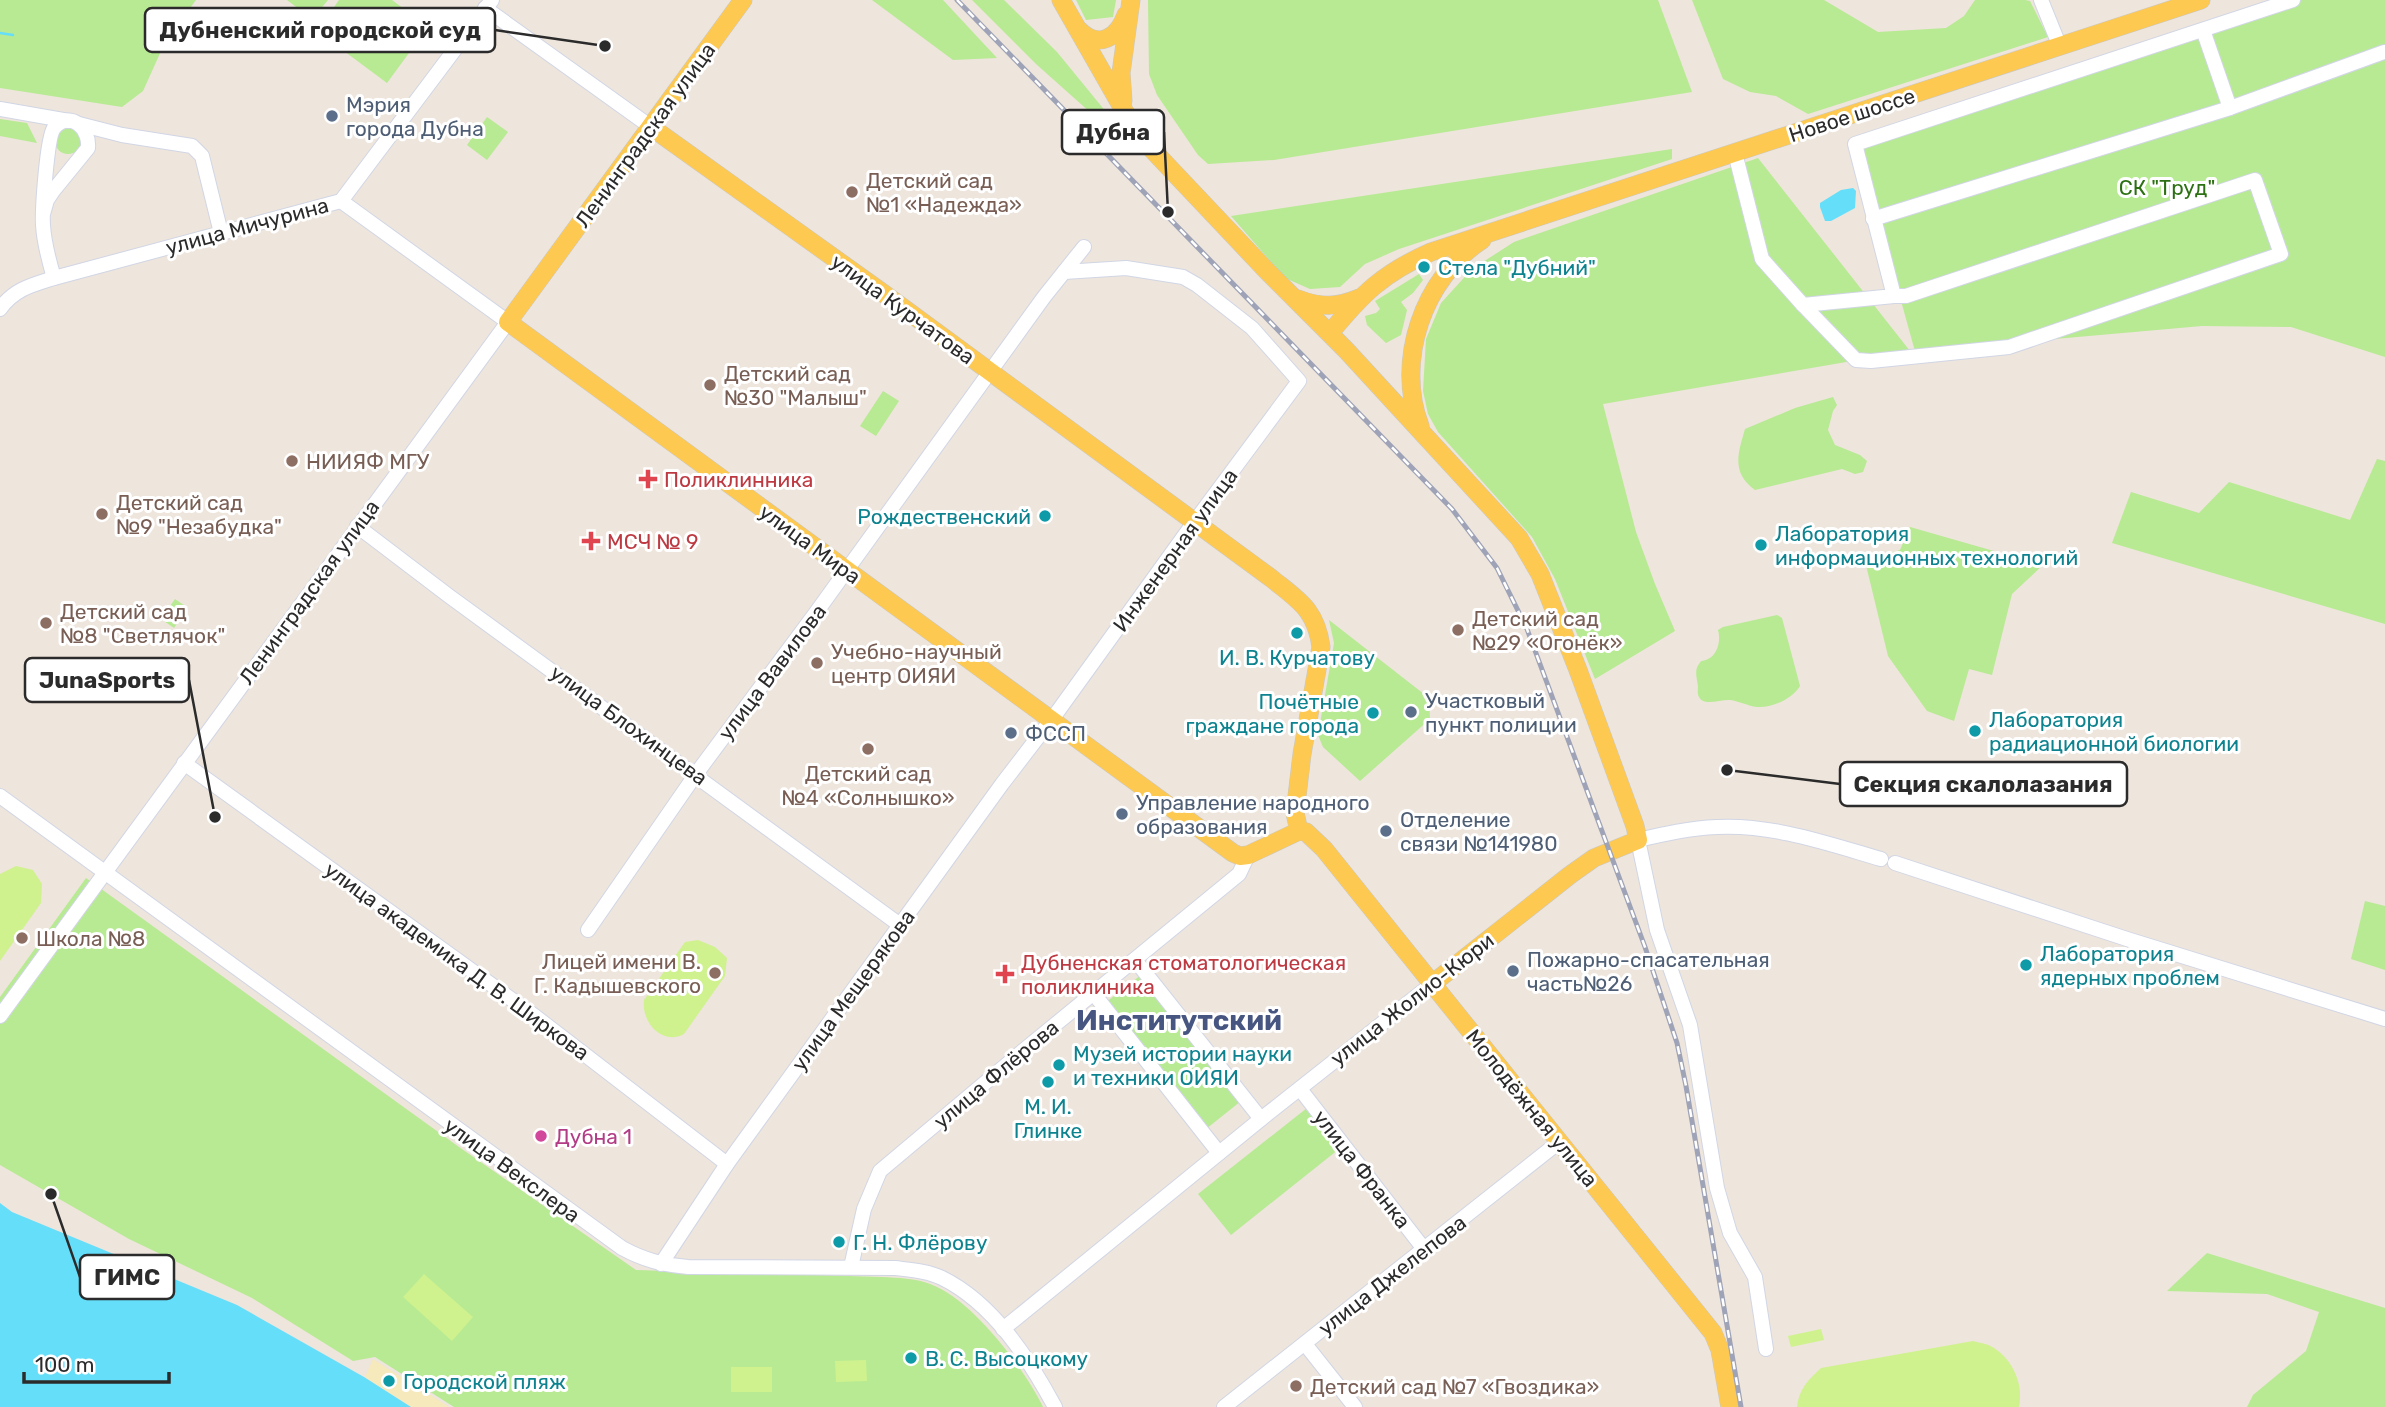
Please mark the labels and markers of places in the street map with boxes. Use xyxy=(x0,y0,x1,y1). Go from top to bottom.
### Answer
callout: Дубненский городской суд xyxy=(145,8,495,52)
place label: Мэрия города Дубна xyxy=(346,92,484,141)
marker: Мэрия города Дубна xyxy=(324,108,340,124)
callout: Дубна xyxy=(1062,110,1164,154)
place label: Детский сад №1 «Надежда» xyxy=(866,168,1022,217)
marker: Детский сад №1 «Надежда» xyxy=(844,184,860,200)
place label: Стела "Дубний" xyxy=(1438,255,1596,280)
marker: Стела "Дубний" xyxy=(1416,259,1432,275)
place label: Детский сад №30 "Малыш" xyxy=(724,361,867,410)
marker: Детский сад №30 "Малыш" xyxy=(702,377,718,393)
place label: НИИЯФ МГУ xyxy=(306,449,430,474)
marker: НИИЯФ МГУ xyxy=(284,453,300,469)
place label: Поликлинника xyxy=(664,467,813,492)
marker: Поликлинника xyxy=(638,469,658,489)
place label: Детский сад №9 "Незабудка" xyxy=(116,490,282,539)
place label: Рождественский xyxy=(857,504,1031,529)
marker: Детский сад №9 "Незабудка" xyxy=(94,506,110,522)
marker: Рождественский xyxy=(1037,508,1053,524)
place label: Лаборатория информационных технологий xyxy=(1775,521,2078,570)
place label: МСЧ № 9 xyxy=(607,529,698,554)
marker: МСЧ № 9 xyxy=(581,531,601,551)
marker: Лаборатория информационных технологий xyxy=(1753,537,1769,553)
place label: Детский сад №8 "Светлячок" xyxy=(60,599,225,648)
place label: Детский сад №29 «Огонёк» xyxy=(1472,606,1623,655)
marker: Детский сад №8 "Светлячок" xyxy=(38,615,54,631)
marker: Детский сад №29 «Огонёк» xyxy=(1450,622,1466,638)
marker: И. В. Курчатову xyxy=(1289,625,1305,641)
place label: Учебно-научный центр ОИЯИ xyxy=(831,639,1002,688)
place label: И. В. Курчатову xyxy=(1219,645,1375,670)
marker: Учебно-научный центр ОИЯИ xyxy=(809,655,825,671)
callout: JunaSports xyxy=(25,658,189,702)
place label: Участковый пункт полиции xyxy=(1425,688,1577,737)
place label: Почётные граждане города xyxy=(1186,689,1359,738)
marker: Участковый пункт полиции xyxy=(1403,704,1419,720)
marker: Почётные граждане города xyxy=(1365,705,1381,721)
place label: Лаборатория радиационной биологии xyxy=(1989,707,2239,756)
place label: ФССП xyxy=(1025,721,1086,746)
marker: Лаборатория радиационной биологии xyxy=(1967,723,1983,739)
marker: ФССП xyxy=(1003,725,1019,741)
marker: Детский сад №4 «Солнышко» xyxy=(860,741,876,757)
place label: Детский сад №4 «Солнышко» xyxy=(781,761,955,810)
callout: Секция скалолазания xyxy=(1840,762,2127,806)
place label: Управление народного образования xyxy=(1136,790,1370,839)
marker: Управление народного образования xyxy=(1114,806,1130,822)
place label: Отделение связи №141980 xyxy=(1400,807,1558,856)
marker: Отделение связи №141980 xyxy=(1378,823,1394,839)
place label: Школа №8 xyxy=(36,926,145,951)
marker: Школа №8 xyxy=(14,930,30,946)
place label: Лаборатория ядерных проблем xyxy=(2040,941,2220,990)
place label: Пожарно-спасательная часть№26 xyxy=(1527,947,1770,996)
place label: Лицей имени В. Г. Кадышевского xyxy=(534,949,701,998)
place label: Дубненская стоматологическая поликлиника xyxy=(1021,950,1346,999)
marker: Лаборатория ядерных проблем xyxy=(2018,957,2034,973)
marker: Пожарно-спасательная часть№26 xyxy=(1505,963,1521,979)
marker: Дубненская стоматологическая поликлиника xyxy=(995,964,1015,984)
marker: Лицей имени В. Г. Кадышевского xyxy=(707,965,723,981)
place label: Музей истории науки и техники ОИЯИ xyxy=(1073,1041,1292,1090)
marker: Музей истории науки и техники ОИЯИ xyxy=(1051,1057,1067,1073)
marker: М. И. Глинке xyxy=(1040,1074,1056,1090)
place label: М. И. Глинке xyxy=(1014,1094,1082,1143)
place label: Дубна 1 xyxy=(555,1124,632,1149)
marker: Дубна 1 xyxy=(533,1128,549,1144)
place label: Г. Н. Флёрову xyxy=(853,1230,987,1255)
marker: Г. Н. Флёрову xyxy=(831,1234,847,1250)
callout: ГИМС xyxy=(80,1255,174,1299)
place label: В. С. Высоцкому xyxy=(925,1346,1088,1371)
marker: В. С. Высоцкому xyxy=(903,1350,919,1366)
place label: Городской пляж xyxy=(403,1369,566,1394)
marker: Городской пляж xyxy=(381,1373,397,1389)
place label: Детский сад №7 «Гвоздика» xyxy=(1310,1374,1599,1399)
marker: Детский сад №7 «Гвоздика» xyxy=(1288,1378,1304,1394)

